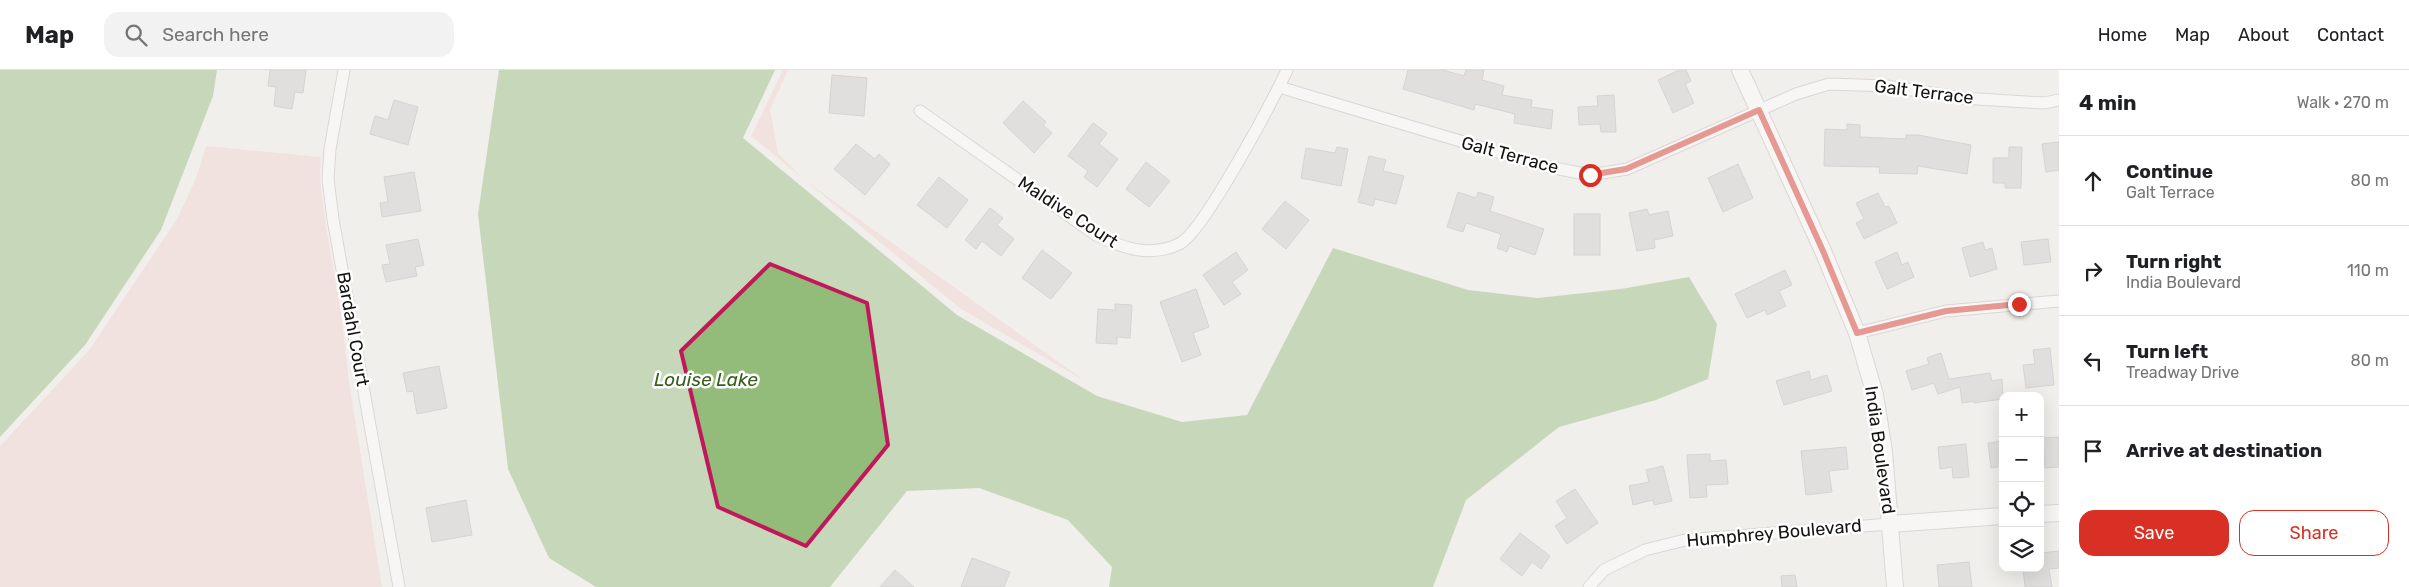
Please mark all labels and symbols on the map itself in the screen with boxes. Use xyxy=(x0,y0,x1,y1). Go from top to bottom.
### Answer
street label: Galt Terrace xyxy=(1873,75,1975,109)
street label: Galt Terrace xyxy=(1459,131,1561,179)
route start xyxy=(1579,164,1602,187)
street label: Maldive Court xyxy=(1014,172,1122,252)
street label: Bardahl Court xyxy=(332,270,374,388)
route end xyxy=(2008,293,2031,316)
water label: Louise Lake xyxy=(654,368,758,391)
street label: India Boulevard xyxy=(1860,384,1900,516)
street label: Humphrey Boulevard xyxy=(1685,514,1863,552)

